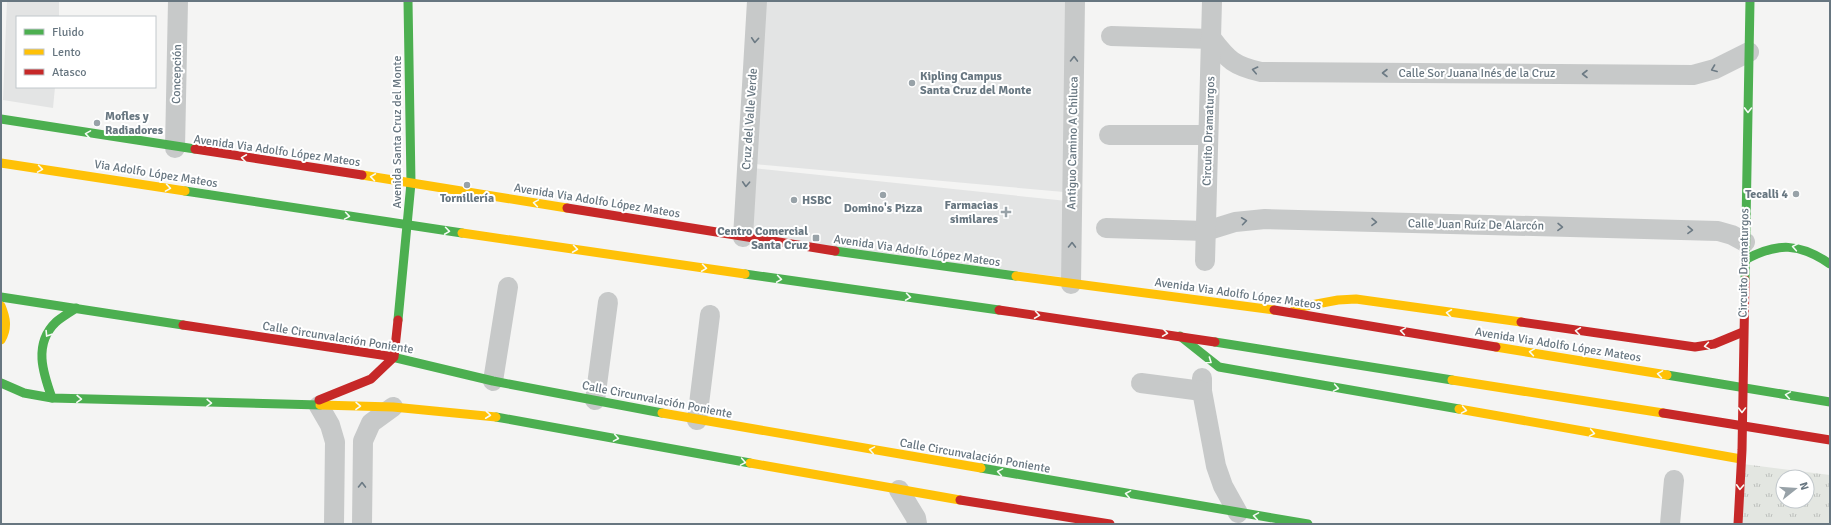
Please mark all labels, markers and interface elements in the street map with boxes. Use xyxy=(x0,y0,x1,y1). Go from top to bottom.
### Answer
legend xyxy=(16,16,156,88)
text: Fluido xyxy=(52,25,84,40)
one-way arrow xyxy=(750,37,759,43)
street label: Concepción xyxy=(169,44,185,104)
text: Lento xyxy=(52,45,81,60)
street label: Avenida Santa Cruz del Monte xyxy=(390,56,405,208)
one-way arrow xyxy=(1070,56,1078,62)
one-way arrow xyxy=(1710,64,1717,72)
text: Atasco xyxy=(52,65,87,80)
street label: Calle Sor Juana Inés de la Cruz xyxy=(1399,66,1555,81)
one-way arrow xyxy=(1252,67,1258,75)
street label: Cruz del Valle Verde xyxy=(739,68,761,170)
place label: Kipling Campus Santa Cruz del Monte xyxy=(920,69,1031,98)
one-way arrow xyxy=(1382,69,1388,77)
one-way arrow xyxy=(1582,70,1588,78)
street label: Antiguo Camino A Chiluca xyxy=(1064,76,1082,210)
street label: Circuito Dramaturgos xyxy=(1200,76,1218,186)
marker: Kipling Campus Santa Cruz del Monte xyxy=(907,78,917,88)
one-way arrow xyxy=(1744,107,1752,113)
place label: Mofles y Radiadores xyxy=(105,109,164,138)
marker: Mofles y Radiadores xyxy=(92,118,102,128)
one-way arrow xyxy=(85,130,91,138)
street label: Avenida Via Adolfo López Mateos xyxy=(193,132,361,170)
one-way arrow xyxy=(241,154,247,163)
street label: Via Adolfo López Mateos xyxy=(93,157,219,191)
one-way arrow xyxy=(36,164,43,173)
one-way arrow xyxy=(370,173,376,182)
marker: Tornillería xyxy=(462,180,472,190)
street label: Avenida Via Adolfo López Mateos xyxy=(513,180,681,222)
one-way arrow xyxy=(741,181,750,187)
one-way arrow xyxy=(165,183,171,192)
place label: Tecalli 4 xyxy=(1745,187,1789,202)
marker: Tecalli 4 xyxy=(1791,189,1801,199)
marker: Domino's Pizza xyxy=(878,190,888,200)
place label: Tornillería xyxy=(440,191,494,206)
place label: HSBC xyxy=(802,193,832,208)
marker: HSBC xyxy=(789,195,799,205)
place label: Farmacias similares xyxy=(944,198,999,227)
one-way arrow xyxy=(533,199,539,208)
place label: Domino's Pizza xyxy=(844,201,922,216)
marker: Farmacias similares xyxy=(1001,207,1011,217)
street label: Circuito Dramaturgos xyxy=(1736,208,1752,318)
one-way arrow xyxy=(344,211,350,220)
street label: Calle Juan Ruíz De Alarcón xyxy=(1408,216,1544,234)
one-way arrow xyxy=(1241,217,1247,226)
one-way arrow xyxy=(1371,218,1377,226)
one-way arrow xyxy=(1557,223,1563,231)
place label: Centro Comercial Santa Cruz xyxy=(717,224,809,253)
one-way arrow xyxy=(444,226,450,235)
one-way arrow xyxy=(1687,226,1693,234)
street label: Avenida Via Adolfo López Mateos xyxy=(833,232,1001,270)
marker: Centro Comercial Santa Cruz xyxy=(811,233,821,243)
one-way arrow xyxy=(1068,242,1076,248)
one-way arrow xyxy=(572,244,578,253)
one-way arrow xyxy=(1792,244,1798,252)
one-way arrow xyxy=(701,263,707,272)
one-way arrow xyxy=(776,274,782,283)
street label: Avenida Via Adolfo López Mateos xyxy=(1154,275,1322,313)
one-way arrow xyxy=(905,292,911,301)
one-way arrow xyxy=(1446,309,1452,318)
one-way arrow xyxy=(1034,310,1040,319)
street label: Calle Circunvalación Poniente xyxy=(261,319,415,357)
street label: Avenida Via Adolfo López Mateos xyxy=(1474,324,1642,366)
one-way arrow xyxy=(1400,327,1406,336)
one-way arrow xyxy=(1575,327,1581,336)
one-way arrow xyxy=(1162,329,1168,338)
one-way arrow xyxy=(45,330,52,337)
one-way arrow xyxy=(1704,341,1710,350)
one-way arrow xyxy=(1528,349,1535,357)
one-way arrow xyxy=(1205,356,1212,363)
one-way arrow xyxy=(1657,370,1663,379)
street label: Calle Circunvalación Poniente xyxy=(581,378,733,422)
one-way arrow xyxy=(1333,383,1339,392)
one-way arrow xyxy=(1785,391,1791,400)
one-way arrow xyxy=(76,395,82,403)
one-way arrow xyxy=(206,398,212,407)
one-way arrow xyxy=(355,402,361,410)
one-way arrow xyxy=(1461,406,1467,414)
one-way arrow xyxy=(1738,407,1746,413)
one-way arrow xyxy=(485,411,491,420)
one-way arrow xyxy=(1589,428,1595,437)
one-way arrow xyxy=(612,433,619,442)
street label: Calle Circunvalación Poniente xyxy=(899,435,1051,477)
one-way arrow xyxy=(868,446,875,455)
one-way arrow xyxy=(740,457,747,465)
one-way arrow xyxy=(997,468,1003,477)
north arrow xyxy=(1775,469,1815,509)
text: N xyxy=(1797,481,1811,492)
one-way arrow xyxy=(358,482,367,488)
one-way arrow xyxy=(1735,484,1744,490)
one-way arrow xyxy=(1125,490,1131,499)
one-way arrow xyxy=(1253,512,1259,521)

